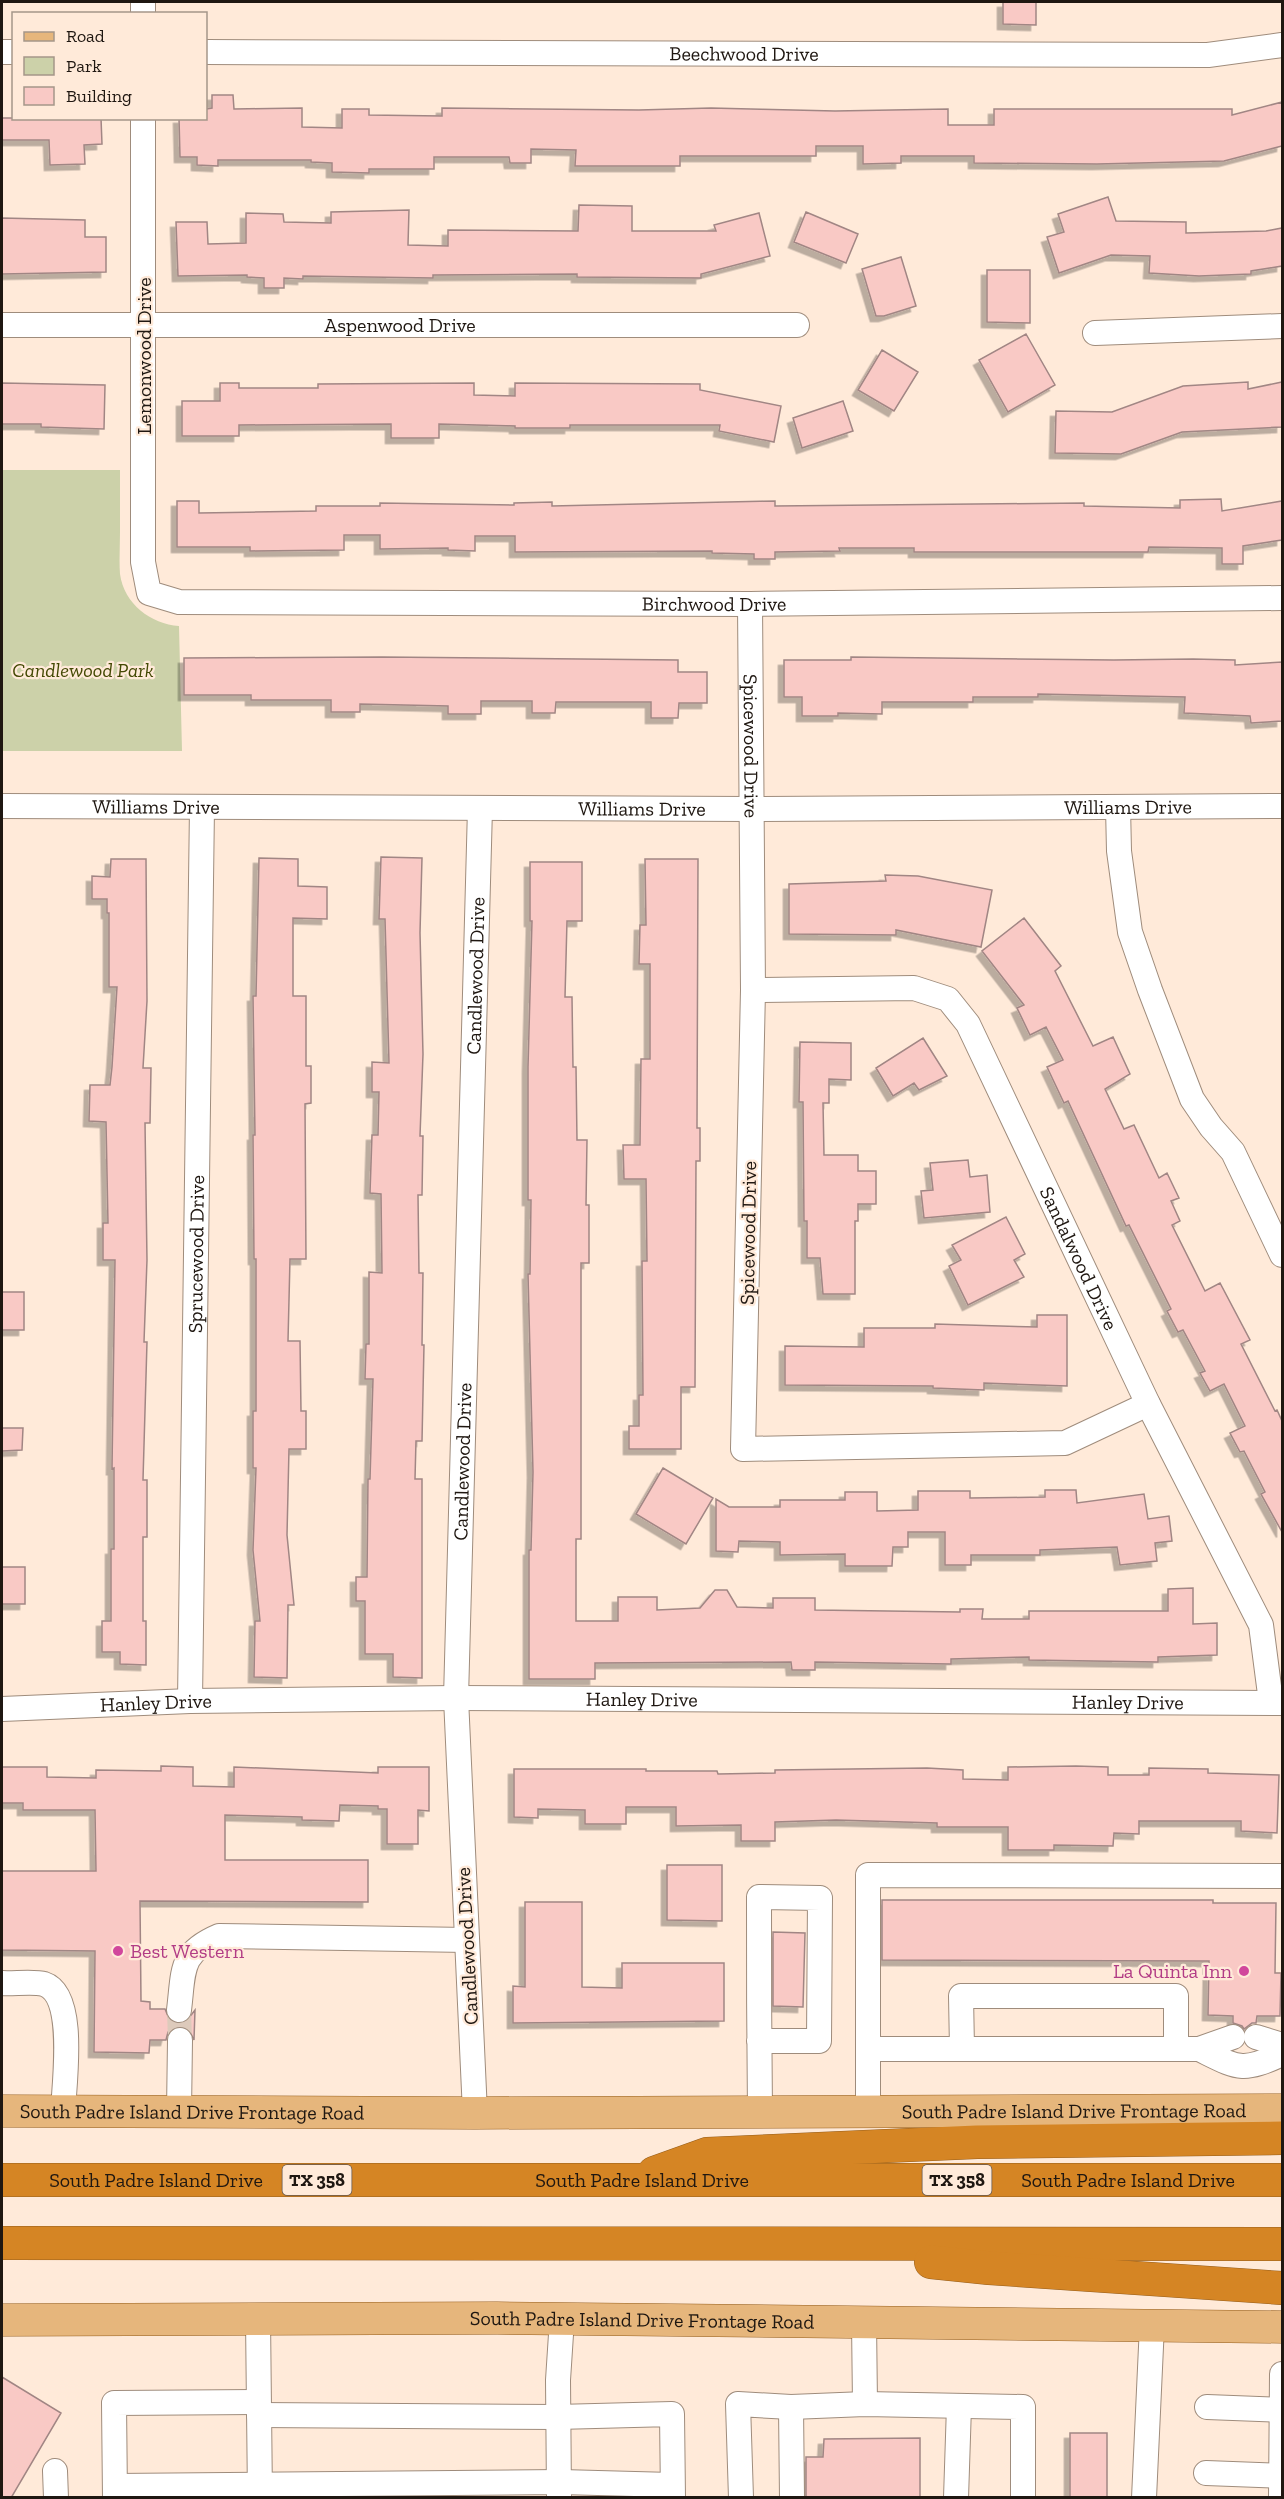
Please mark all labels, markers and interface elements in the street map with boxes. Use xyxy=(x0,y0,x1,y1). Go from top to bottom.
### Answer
legend xyxy=(12,12,207,120)
text: Road xyxy=(66,25,105,47)
street label: Beechwood Drive xyxy=(669,41,819,66)
text: Park xyxy=(66,55,102,77)
text: Building xyxy=(66,85,132,107)
street label: Lemonwood Drive xyxy=(132,277,156,435)
street label: Aspenwood Drive xyxy=(324,313,476,337)
street label: Birchwood Drive xyxy=(642,592,786,616)
park label: Candlewood Park xyxy=(12,658,154,682)
street label: Spicewood Drive xyxy=(739,674,764,818)
street label: Williams Drive xyxy=(92,794,220,819)
street label: Williams Drive xyxy=(1064,795,1192,819)
street label: Williams Drive xyxy=(578,796,706,821)
street label: Candlewood Drive xyxy=(461,896,490,1055)
street label: Spicewood Drive xyxy=(735,1161,761,1305)
street label: Sprucewood Drive xyxy=(183,1175,209,1333)
street label: Sandalwood Drive xyxy=(1035,1183,1123,1334)
street label: Candlewood Drive xyxy=(448,1382,477,1541)
street label: Hanley Drive xyxy=(586,1687,698,1711)
street label: Hanley Drive xyxy=(99,1689,212,1717)
street label: Hanley Drive xyxy=(1072,1690,1184,1714)
street label: Candlewood Drive xyxy=(451,1867,483,2025)
place label: Best Western xyxy=(130,1939,245,1963)
marker: Best Western xyxy=(111,1944,125,1958)
place label: La Quinta Inn xyxy=(1113,1959,1233,1983)
marker: La Quinta Inn xyxy=(1237,1964,1251,1978)
street label: South Padre Island Drive Frontage Road xyxy=(902,2098,1246,2123)
street label: South Padre Island Drive Frontage Road xyxy=(20,2099,364,2125)
road number: TX 358 xyxy=(282,2165,352,2195)
road number: TX 358 xyxy=(922,2165,992,2195)
street label: South Padre Island Drive xyxy=(49,2168,263,2192)
street label: South Padre Island Drive xyxy=(535,2168,749,2192)
street label: South Padre Island Drive xyxy=(1021,2168,1235,2192)
street label: South Padre Island Drive Frontage Road xyxy=(470,2306,814,2334)

